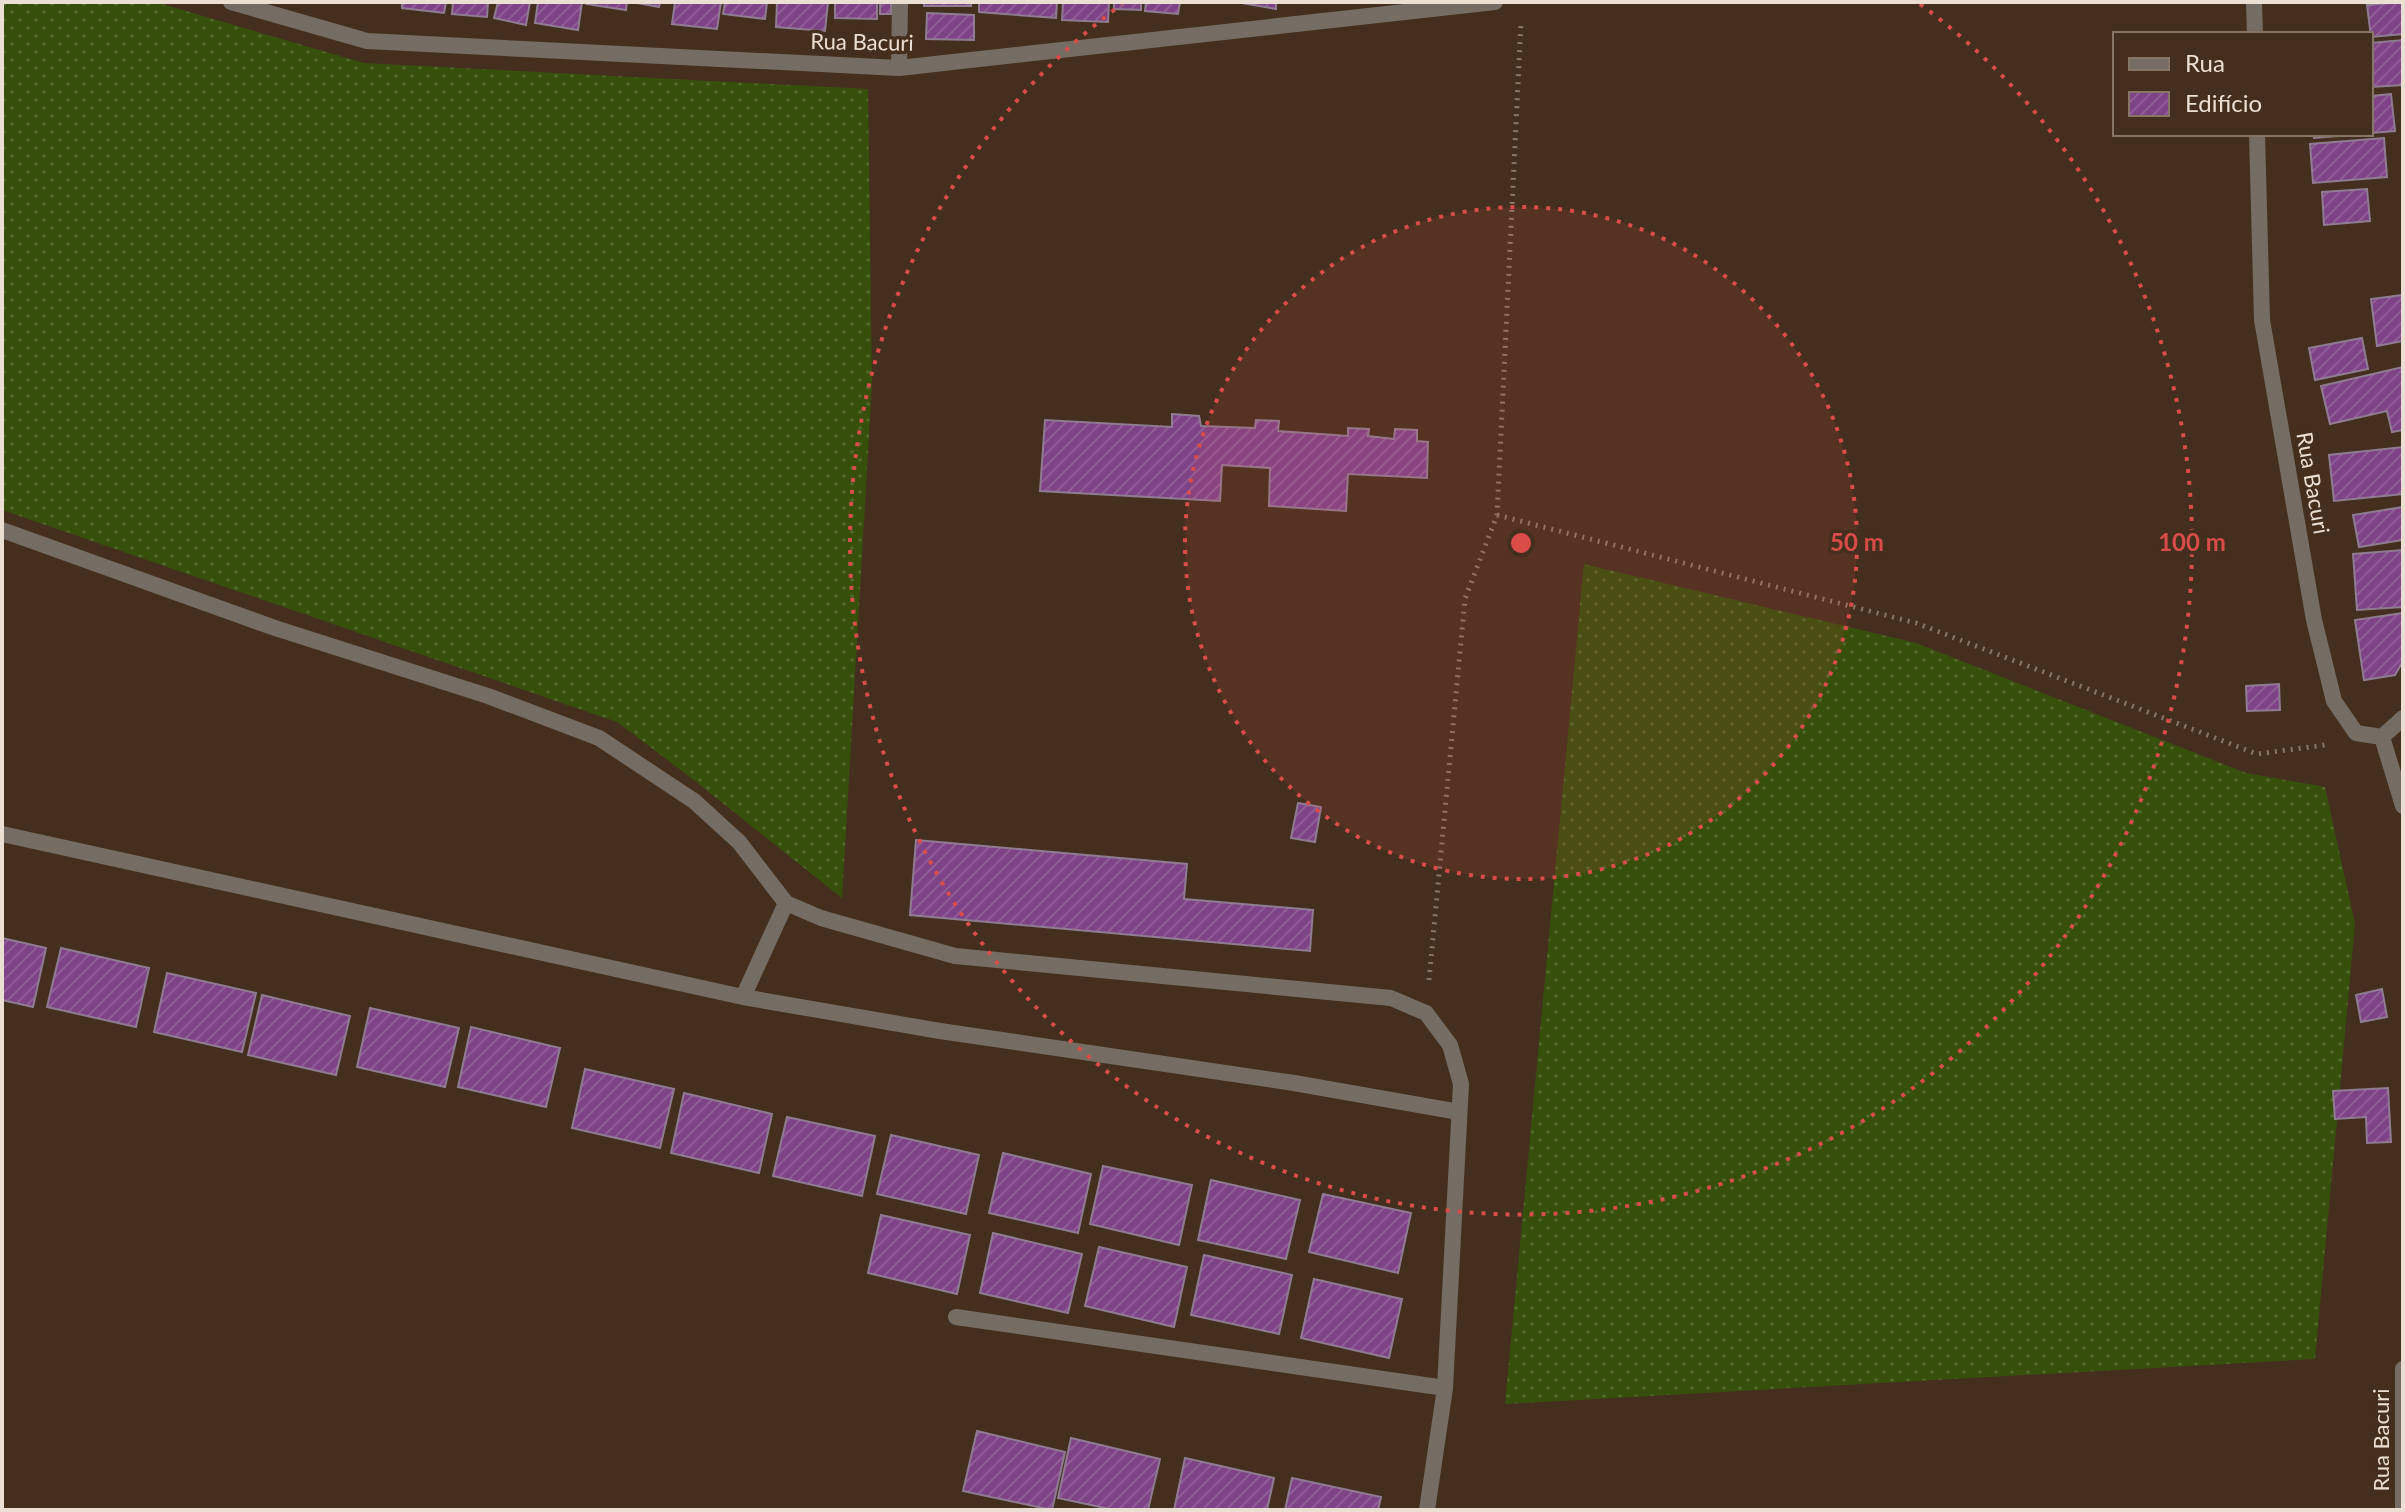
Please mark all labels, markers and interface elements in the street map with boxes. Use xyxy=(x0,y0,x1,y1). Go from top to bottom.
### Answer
street label: Rua Bacuri xyxy=(810,27,914,56)
legend xyxy=(2113,32,2373,136)
text: Rua xyxy=(2185,48,2225,77)
text: Edifício xyxy=(2185,88,2262,117)
street label: Rua Bacuri xyxy=(2291,430,2336,536)
text: 50 m xyxy=(1830,527,1884,556)
text: 100 m xyxy=(2158,527,2226,556)
centre of rings xyxy=(1507,529,1535,557)
street label: Rua Bacuri xyxy=(2367,1388,2394,1492)

